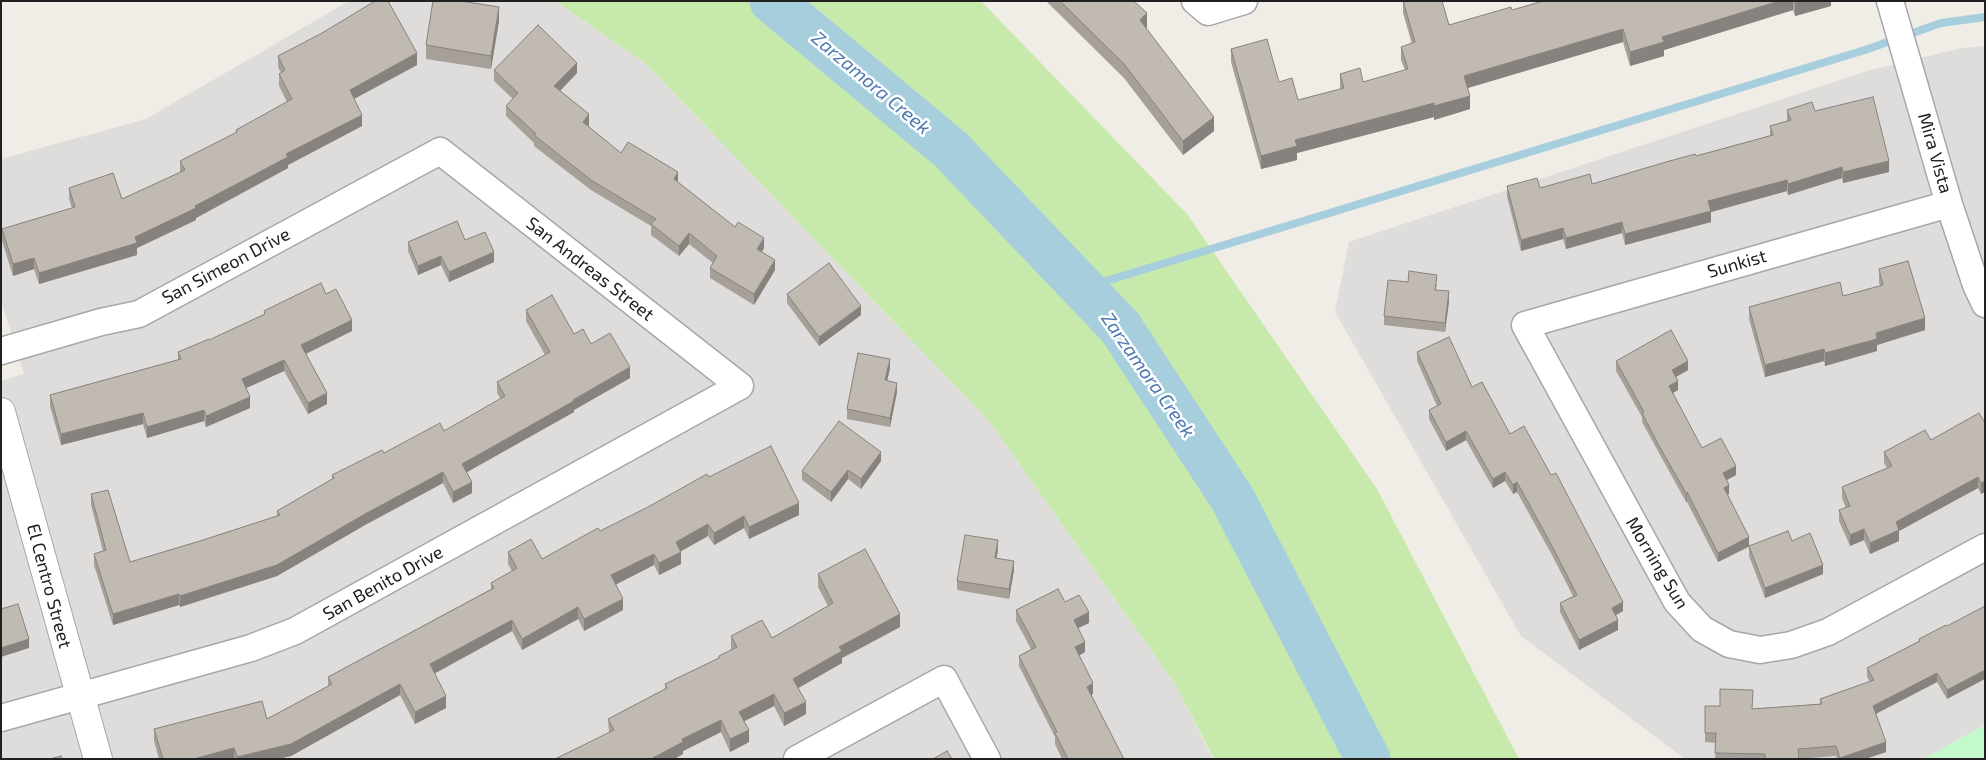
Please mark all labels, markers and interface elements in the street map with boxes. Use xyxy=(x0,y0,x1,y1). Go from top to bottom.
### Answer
water label: Zarzamora Creek xyxy=(807,27,935,139)
street label: Mira Vista xyxy=(1913,110,1957,196)
street label: San Andreas Street xyxy=(522,212,658,326)
street label: San Simeon Drive xyxy=(158,223,294,309)
street label: Sunkist xyxy=(1705,245,1769,283)
water label: Zarzamora Creek xyxy=(1096,308,1200,442)
street label: Morning Sun xyxy=(1621,513,1693,613)
street label: El Centro Street xyxy=(22,521,76,651)
street label: San Benito Drive xyxy=(319,541,447,625)

